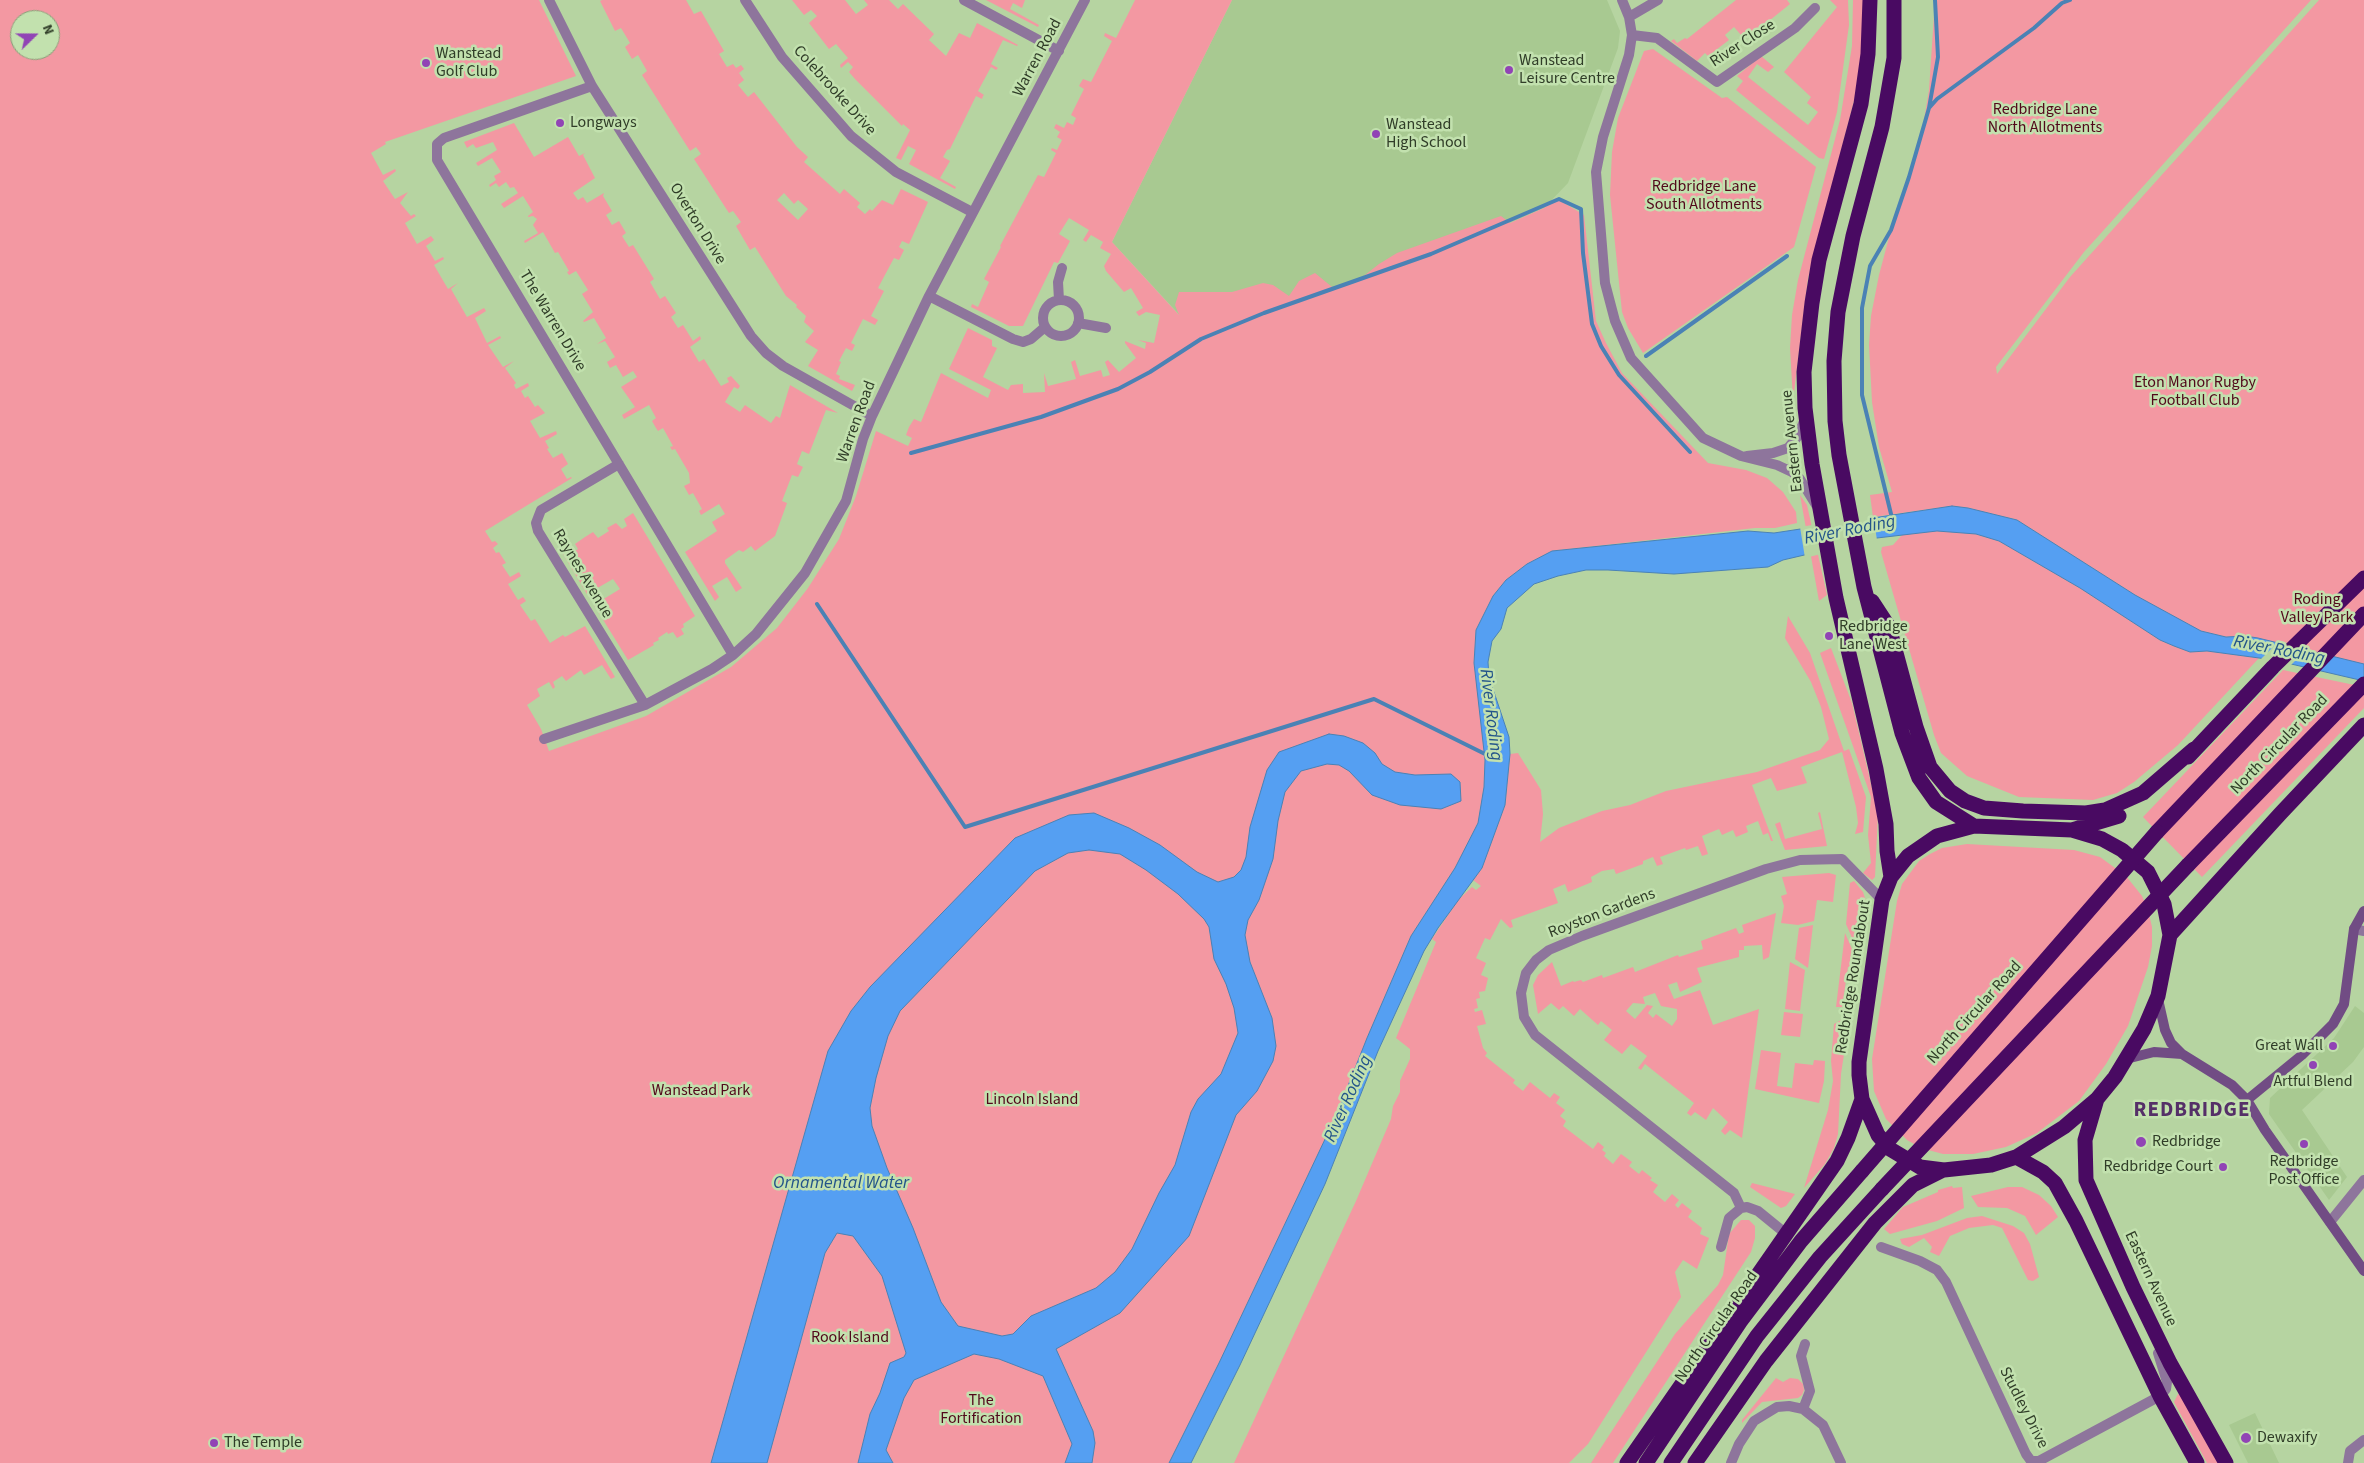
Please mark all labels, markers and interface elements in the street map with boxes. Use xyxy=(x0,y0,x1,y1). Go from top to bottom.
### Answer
north arrow xyxy=(10,10,60,60)
street label: Warren Road xyxy=(1009,16,1067,100)
street label: River Close xyxy=(1707,16,1779,72)
text: N xyxy=(37,22,59,38)
street label: Colebrooke Drive xyxy=(788,42,880,140)
place label: Wanstead Golf Club xyxy=(436,44,501,82)
place label: Wanstead Leisure Centre xyxy=(1519,51,1615,89)
marker: Wanstead Golf Club xyxy=(420,57,432,69)
marker: Wanstead Leisure Centre xyxy=(1503,64,1515,76)
park label: Redbridge Lane North Allotments xyxy=(1988,100,2102,138)
place label: Longways xyxy=(570,113,637,133)
place label: Wanstead High School xyxy=(1386,115,1466,153)
marker: Longways xyxy=(554,117,566,129)
marker: Wanstead High School xyxy=(1370,128,1382,140)
park label: Redbridge Lane South Allotments xyxy=(1646,177,1762,215)
street label: Overton Drive xyxy=(664,180,730,268)
street label: The Warren Drive xyxy=(514,267,590,375)
park label: Eton Manor Rugby Football Club xyxy=(2134,373,2256,411)
street label: Warren Road xyxy=(833,379,881,465)
street label: Eastern Avenue xyxy=(1778,389,1808,493)
water label: River Roding xyxy=(1802,512,1898,550)
street label: Raynes Avenue xyxy=(548,526,616,622)
park label: Roding Valley Park xyxy=(2281,590,2353,628)
place label: Redbridge Lane West xyxy=(1839,617,1908,655)
marker: Redbridge Lane West xyxy=(1823,630,1835,642)
water label: River Roding xyxy=(2231,632,2327,670)
water label: River Roding xyxy=(1474,668,1506,762)
street label: North Circular Road xyxy=(2227,691,2333,799)
street label: Royston Gardens xyxy=(1546,885,1658,943)
street label: Redbridge Roundabout xyxy=(1832,899,1876,1055)
street label: North Circular Road xyxy=(1924,958,2026,1068)
place label: Great Wall xyxy=(2255,1036,2323,1056)
marker: Great Wall xyxy=(2327,1040,2339,1052)
water label: River Roding xyxy=(1320,1052,1378,1146)
marker: Artful Blend xyxy=(2307,1059,2319,1071)
place label: Artful Blend xyxy=(2273,1072,2353,1092)
park label: Wanstead Park xyxy=(652,1081,750,1101)
park label: Lincoln Island xyxy=(986,1090,1078,1110)
district label: REDBRIDGE xyxy=(2132,1098,2252,1124)
place label: Redbridge xyxy=(2152,1132,2221,1152)
marker: Redbridge xyxy=(2134,1135,2148,1149)
marker: Redbridge Post Office xyxy=(2298,1138,2310,1150)
place label: Redbridge Post Office xyxy=(2269,1152,2339,1190)
place label: Redbridge Court xyxy=(2104,1157,2213,1177)
marker: Redbridge Court xyxy=(2217,1161,2229,1173)
water label: Ornamental Water xyxy=(773,1173,909,1195)
street label: Eastern Avenue xyxy=(2120,1228,2180,1330)
street label: North Circular Road xyxy=(1671,1268,1763,1386)
park label: Rook Island xyxy=(811,1328,889,1348)
street label: Studley Drive xyxy=(1994,1364,2052,1452)
park label: The Fortification xyxy=(940,1391,1022,1429)
place label: Dewaxify xyxy=(2257,1428,2317,1448)
marker: Dewaxify xyxy=(2239,1431,2253,1445)
place label: The Temple xyxy=(224,1433,302,1453)
marker: The Temple xyxy=(208,1437,220,1449)

